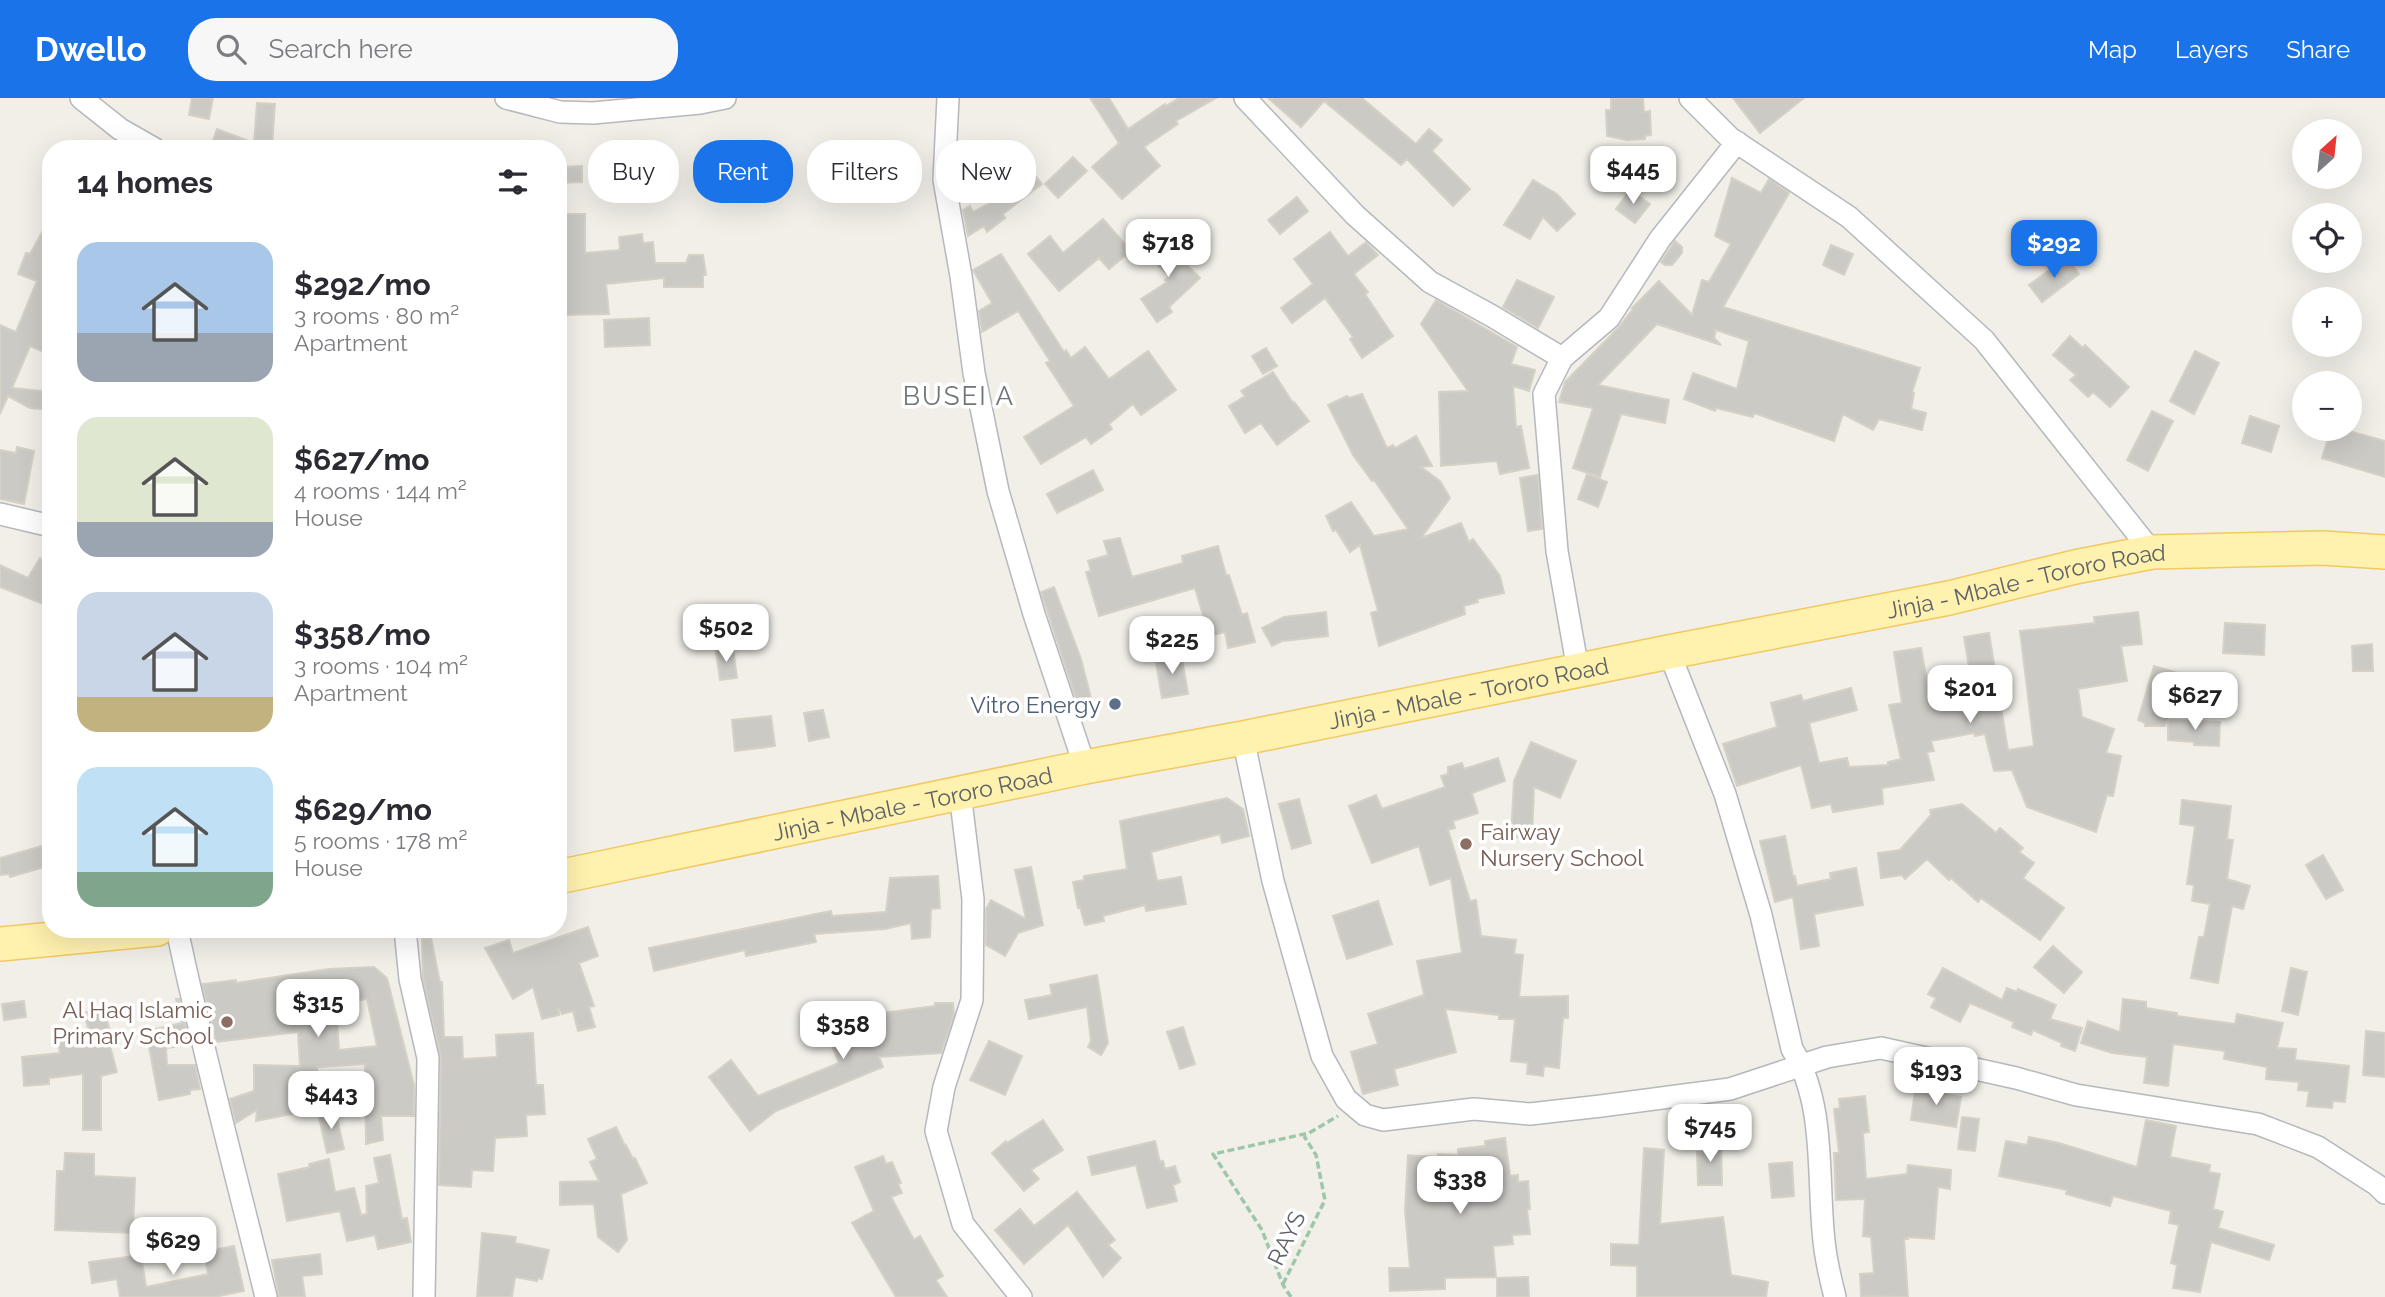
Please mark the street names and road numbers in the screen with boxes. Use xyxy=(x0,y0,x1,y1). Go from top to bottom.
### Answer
street label: Jinja - Mbale - Tororo Road xyxy=(1884,538,2166,623)
street label: Jinja - Mbale - Tororo Road xyxy=(1326,651,1611,734)
street label: Jinja - Mbale - Tororo Road xyxy=(770,761,1055,845)
street label: RAYS xyxy=(1261,1206,1311,1270)

